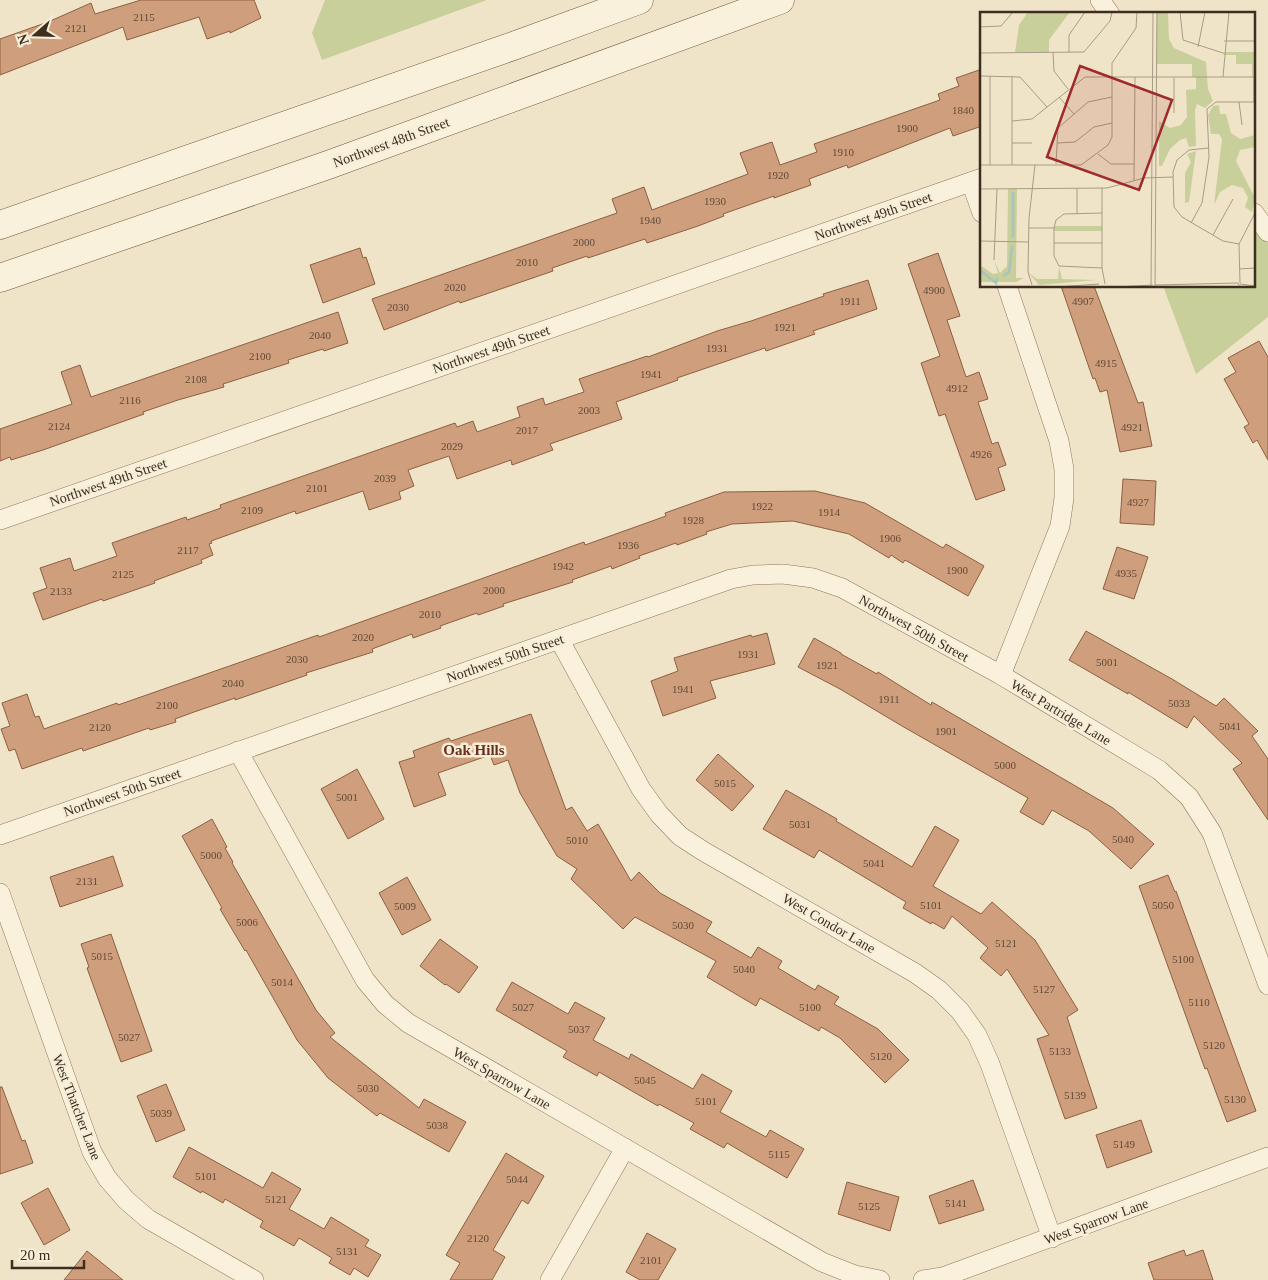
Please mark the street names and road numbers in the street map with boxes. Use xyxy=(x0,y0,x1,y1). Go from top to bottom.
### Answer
street label: Northwest 48th Street xyxy=(331,114,452,171)
street label: Northwest 49th Street xyxy=(813,189,934,244)
street label: Northwest 49th Street xyxy=(431,322,552,377)
street label: Northwest 49th Street xyxy=(48,455,169,510)
street label: Northwest 50th Street xyxy=(856,592,971,665)
street label: Northwest 50th Street xyxy=(445,631,566,686)
street label: West Partridge Lane xyxy=(1008,677,1113,748)
street label: Northwest 50th Street xyxy=(62,765,183,820)
street label: West Condor Lane xyxy=(780,891,878,956)
street label: West Sparrow Lane xyxy=(450,1044,553,1112)
street label: West Thatcher Lane xyxy=(49,1052,104,1162)
street label: West Sparrow Lane xyxy=(1042,1196,1150,1247)

